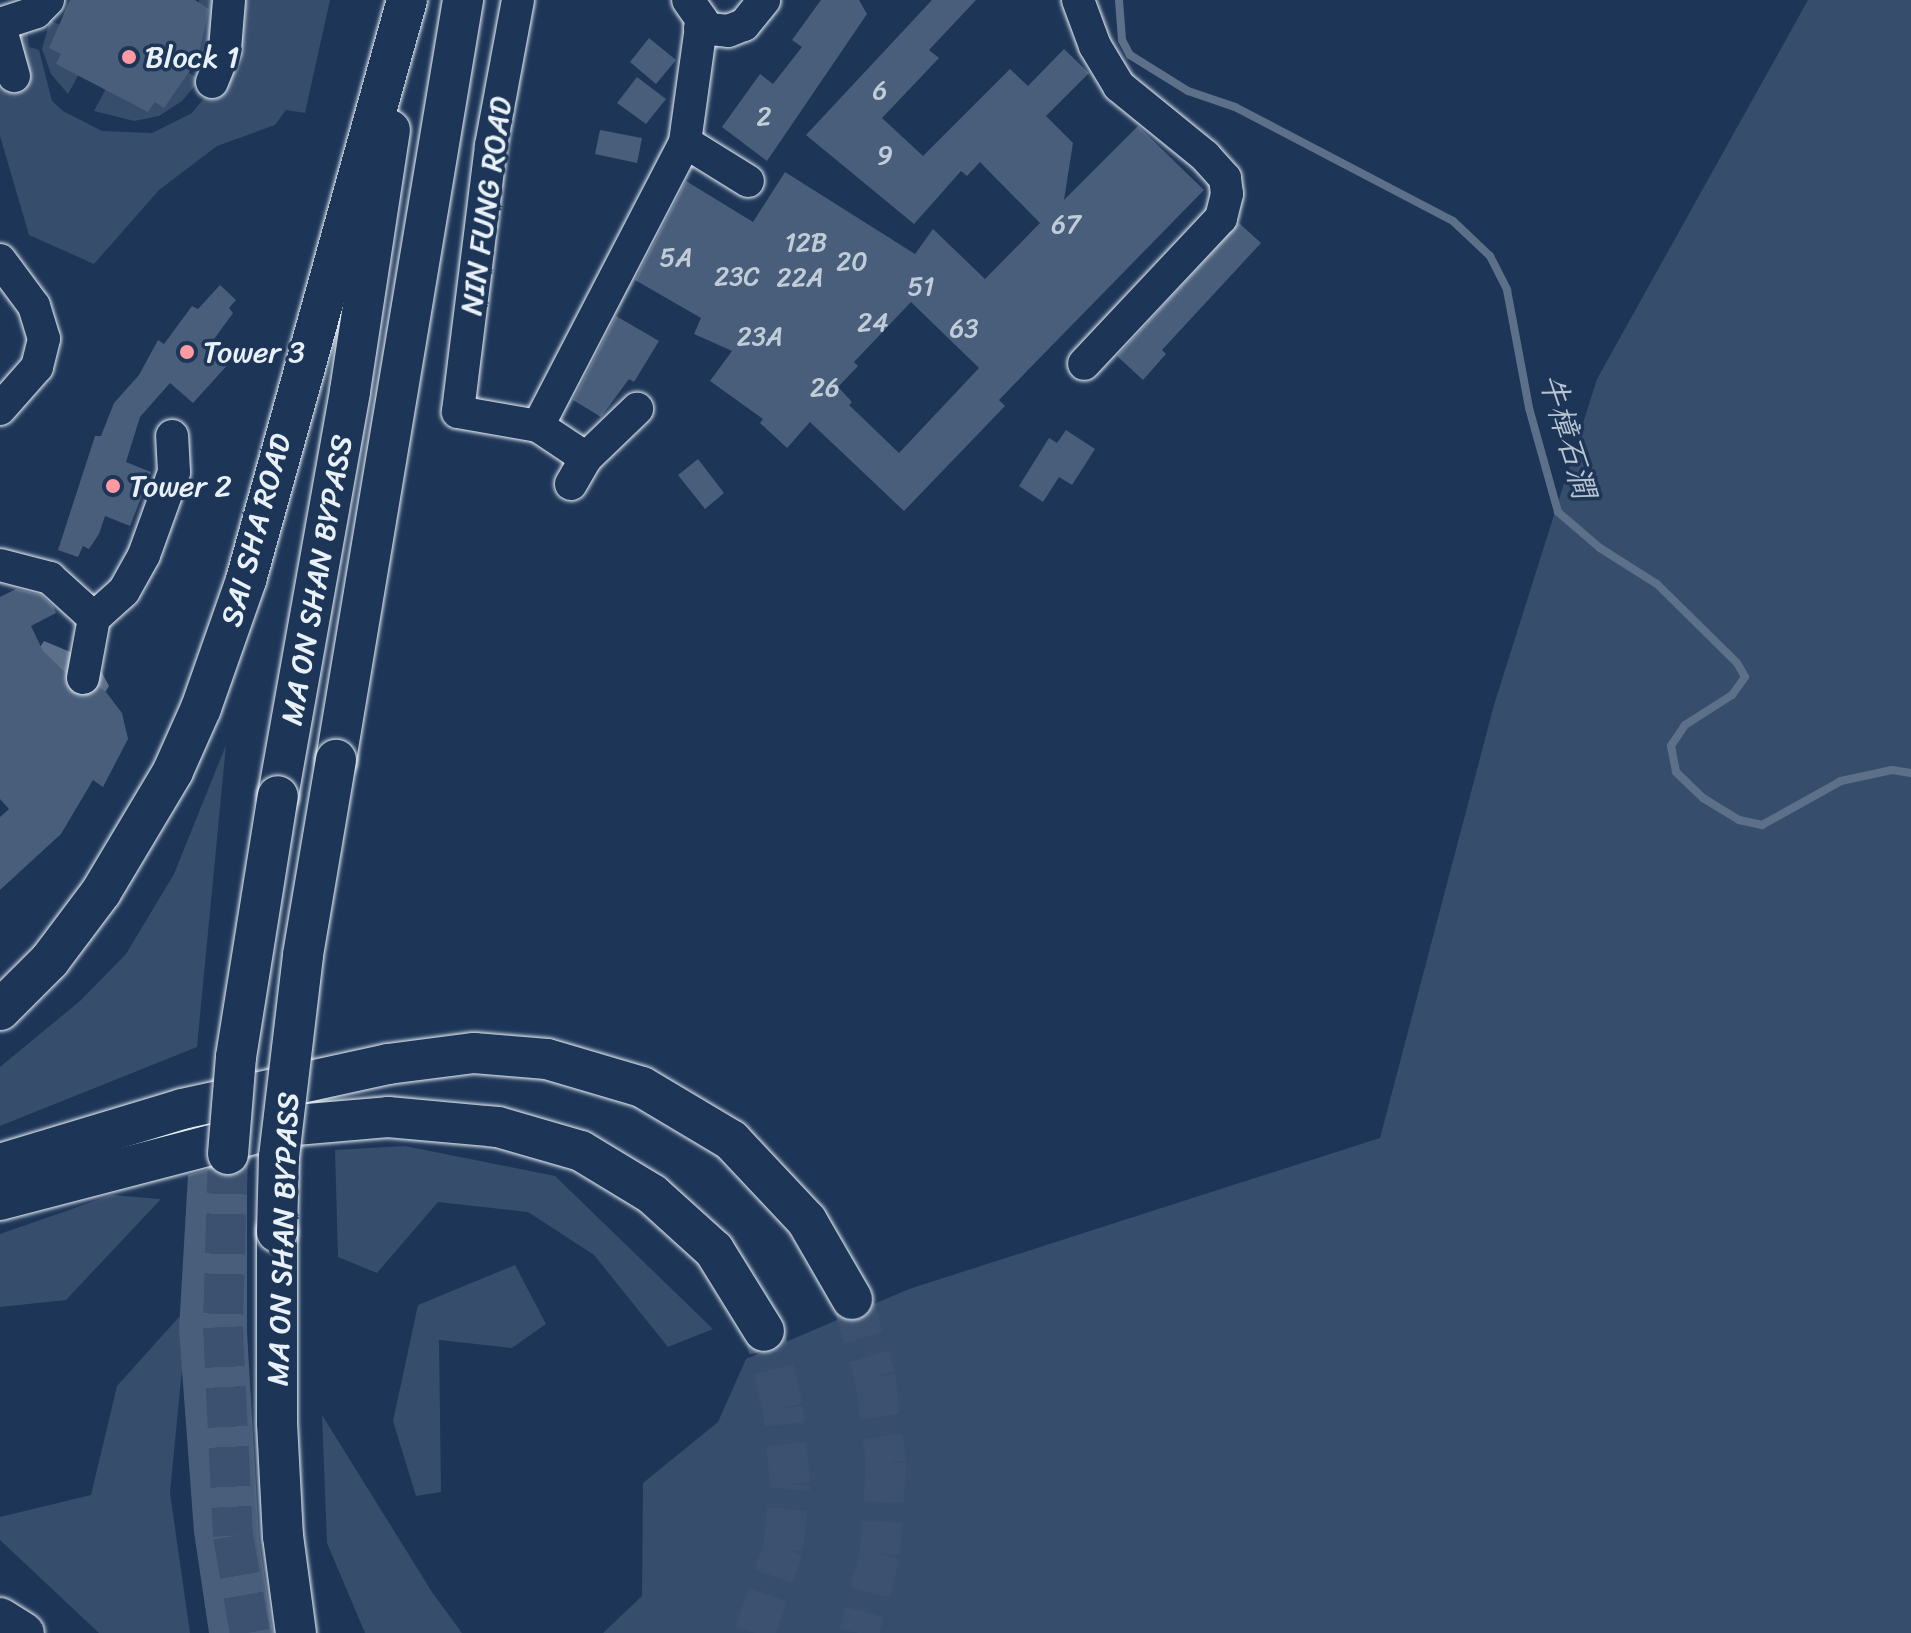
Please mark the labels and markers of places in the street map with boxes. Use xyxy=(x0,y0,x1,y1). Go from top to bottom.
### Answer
place label: Block 1 xyxy=(145,39,239,75)
marker: Block 1 xyxy=(120,48,138,66)
place label: Tower 3 xyxy=(203,334,305,370)
marker: Tower 3 xyxy=(178,343,196,361)
place label: Tower 2 xyxy=(129,468,232,504)
marker: Tower 2 xyxy=(104,477,122,495)

